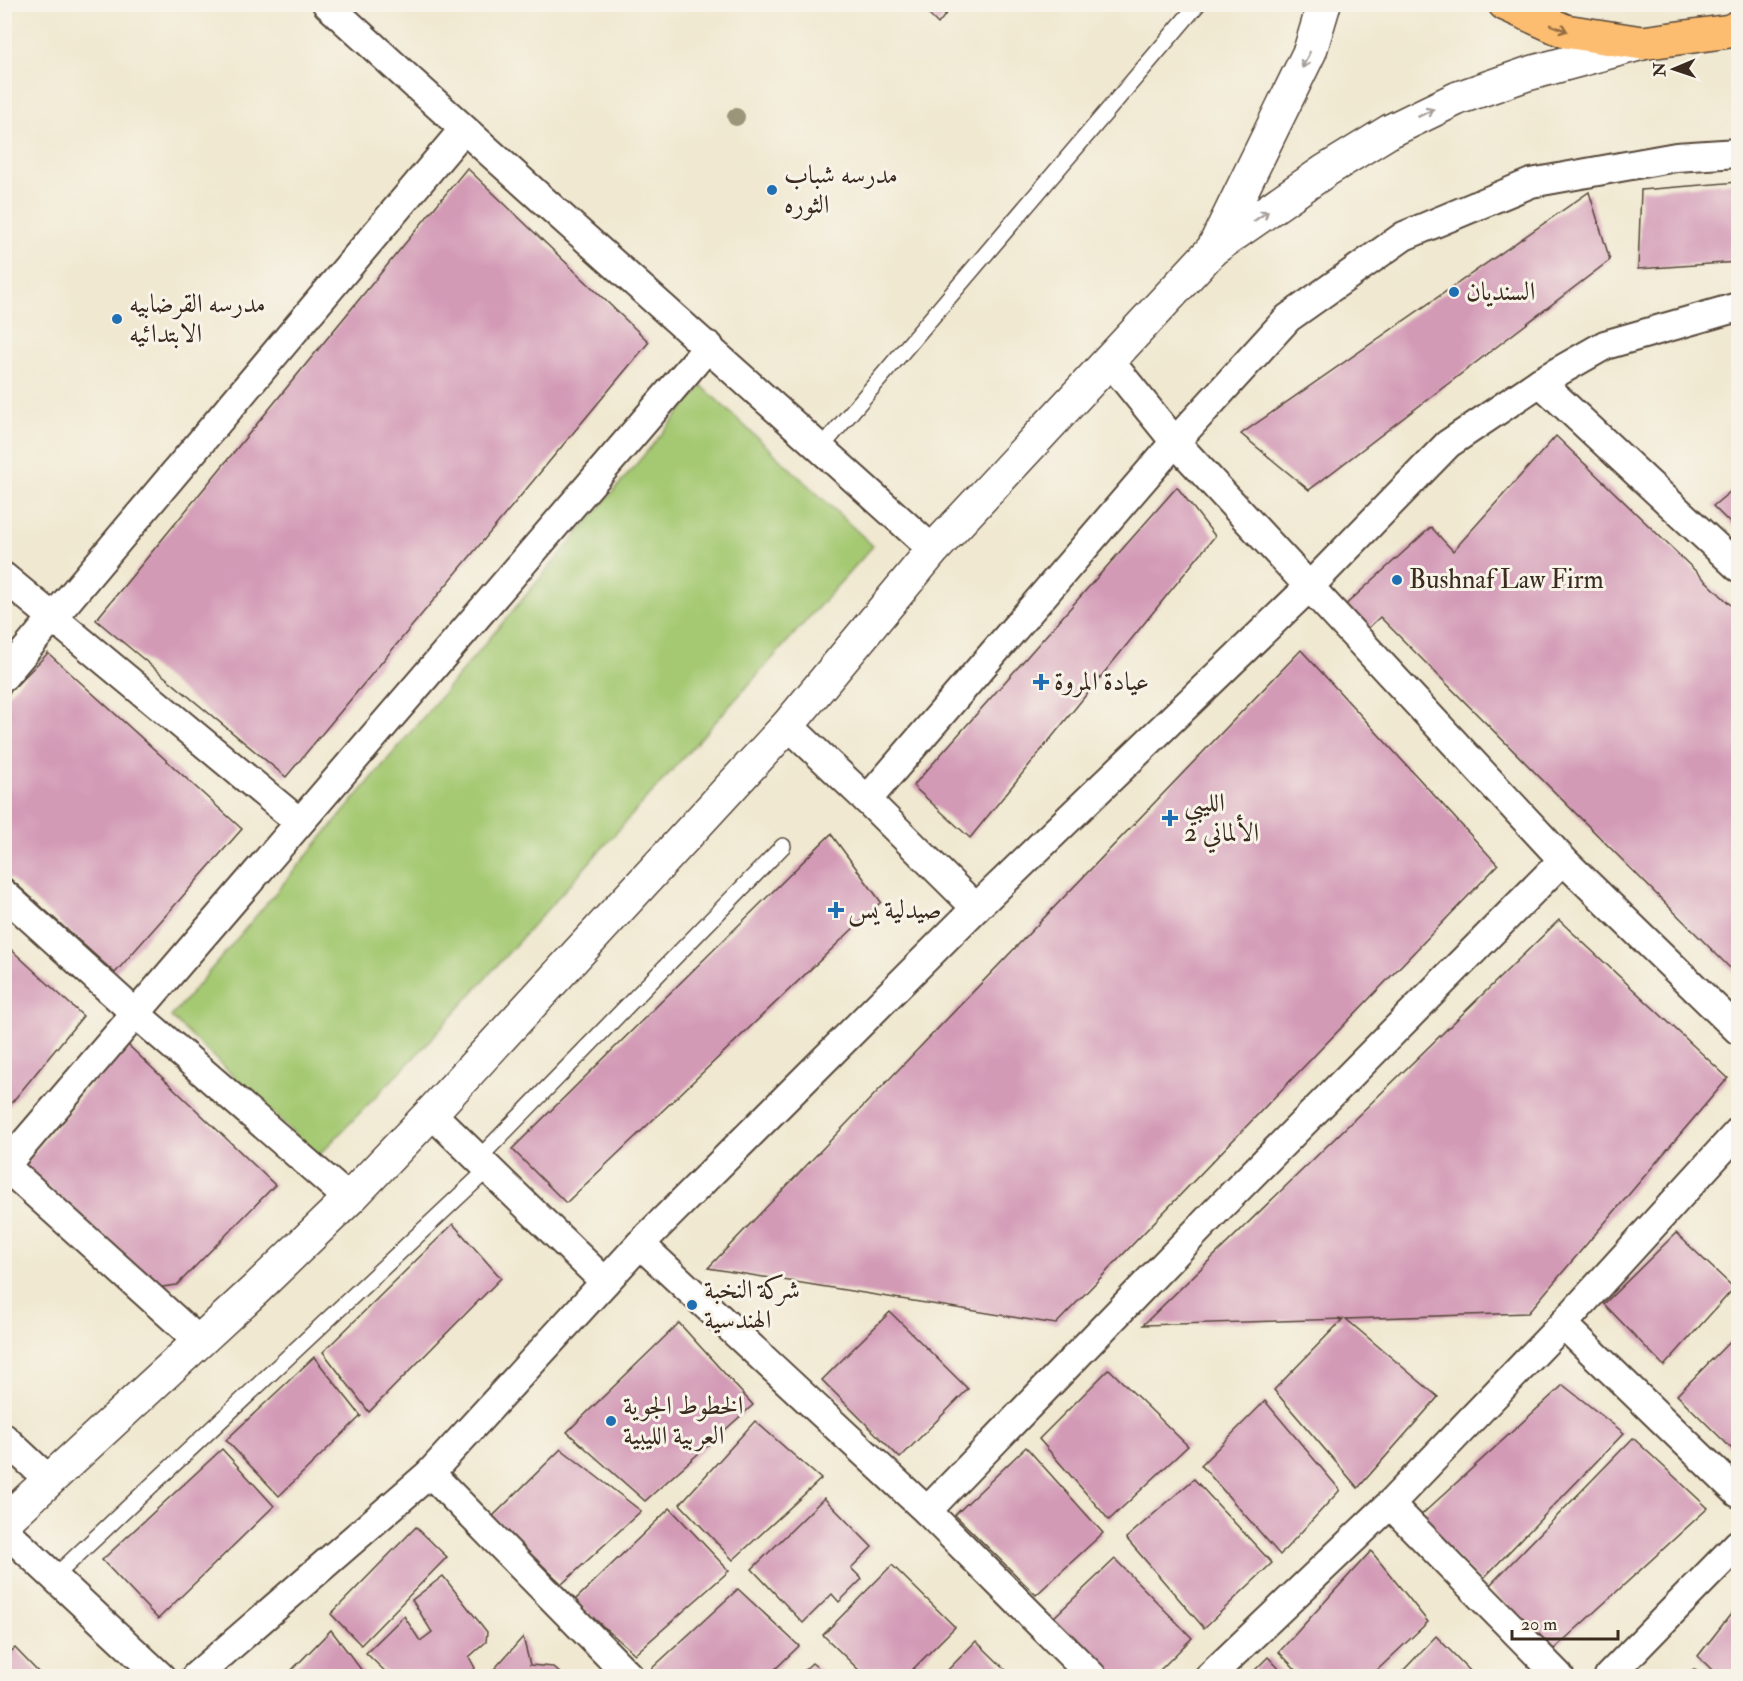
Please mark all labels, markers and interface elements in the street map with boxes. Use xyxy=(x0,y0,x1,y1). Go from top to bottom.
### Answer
one-way arrow xyxy=(1549,23,1568,34)
north arrow xyxy=(1644,39,1704,99)
one-way arrow xyxy=(1300,51,1311,69)
text: N xyxy=(1650,61,1670,78)
one-way arrow xyxy=(1417,107,1435,119)
place label: مدرسه شباب الثوره xyxy=(784,159,898,221)
marker: مدرسه شباب الثوره xyxy=(765,183,779,197)
one-way arrow xyxy=(1252,210,1268,222)
place label: السنديان xyxy=(1466,276,1535,308)
marker: السنديان xyxy=(1447,285,1461,299)
place label: مدرسه القرضابيه الابتدائيه xyxy=(129,288,266,350)
marker: مدرسه القرضابيه الابتدائيه xyxy=(110,312,124,326)
place label: Bushnaf Law Firm xyxy=(1409,564,1604,596)
marker: Bushnaf Law Firm xyxy=(1390,573,1404,587)
place label: عيادة المروة xyxy=(1054,666,1149,698)
marker: عيادة المروة xyxy=(1032,673,1050,691)
place label: الليبي الألماني 2 xyxy=(1184,787,1259,854)
marker: الليبي الألماني 2 xyxy=(1161,809,1179,827)
place label: صيدلية يس xyxy=(848,894,942,927)
marker: صيدلية يس xyxy=(829,903,843,917)
place label: شركة النخبة الهندسية xyxy=(704,1273,800,1336)
marker: شركة النخبة الهندسية xyxy=(685,1298,699,1312)
place label: الخطوط الجوية العربية الليبية xyxy=(623,1390,743,1452)
marker: الخطوط الجوية العربية الليبية xyxy=(604,1414,618,1428)
scale bar xyxy=(1512,1603,1618,1641)
text: 20 m xyxy=(1521,1613,1557,1636)

